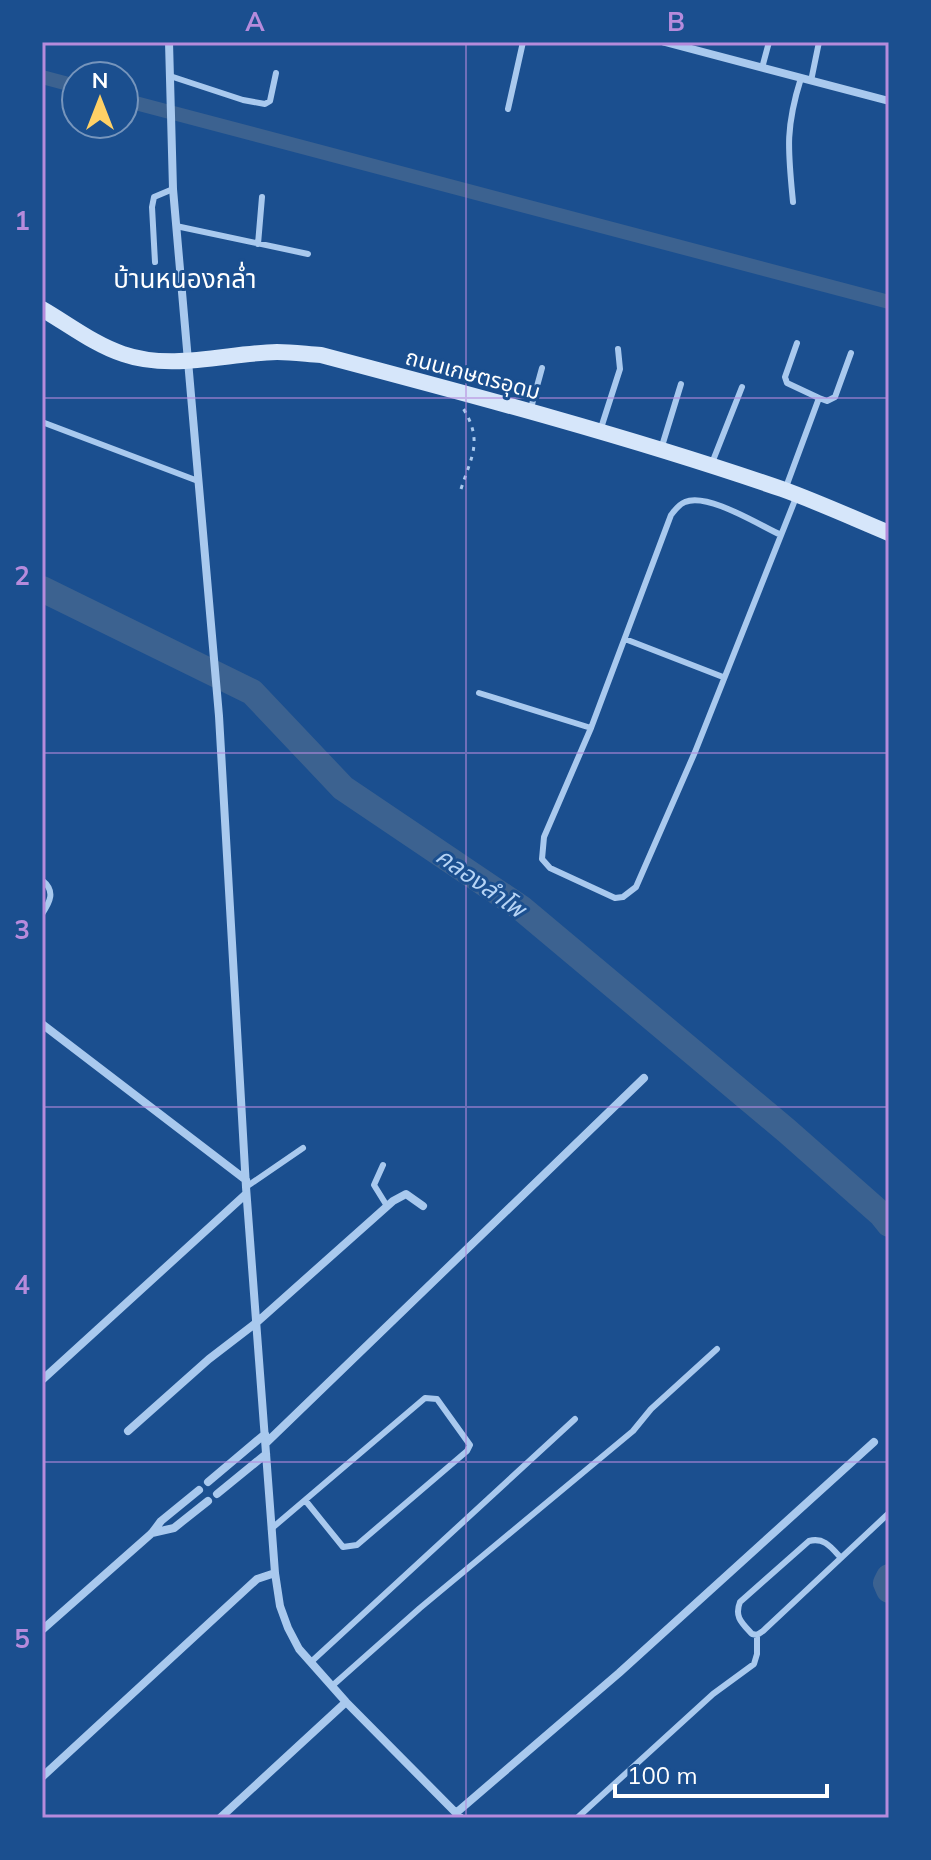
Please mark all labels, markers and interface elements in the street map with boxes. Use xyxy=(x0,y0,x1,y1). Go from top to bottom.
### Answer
text: A xyxy=(245,5,265,38)
text: B xyxy=(667,5,685,38)
north arrow xyxy=(60,60,140,140)
text: N xyxy=(92,66,108,94)
text: 1 xyxy=(14,204,30,237)
district label: บ้านหนองกล่ำ xyxy=(113,261,257,295)
street label: ถนนเกษตรอุดม xyxy=(403,343,543,405)
text: 2 xyxy=(14,559,30,592)
water label: คลองลำโพ xyxy=(431,840,533,925)
text: 3 xyxy=(14,913,30,946)
text: 4 xyxy=(14,1268,30,1301)
text: 5 xyxy=(14,1622,30,1655)
scale bar xyxy=(615,1748,827,1798)
text: 100 m xyxy=(627,1760,698,1790)

